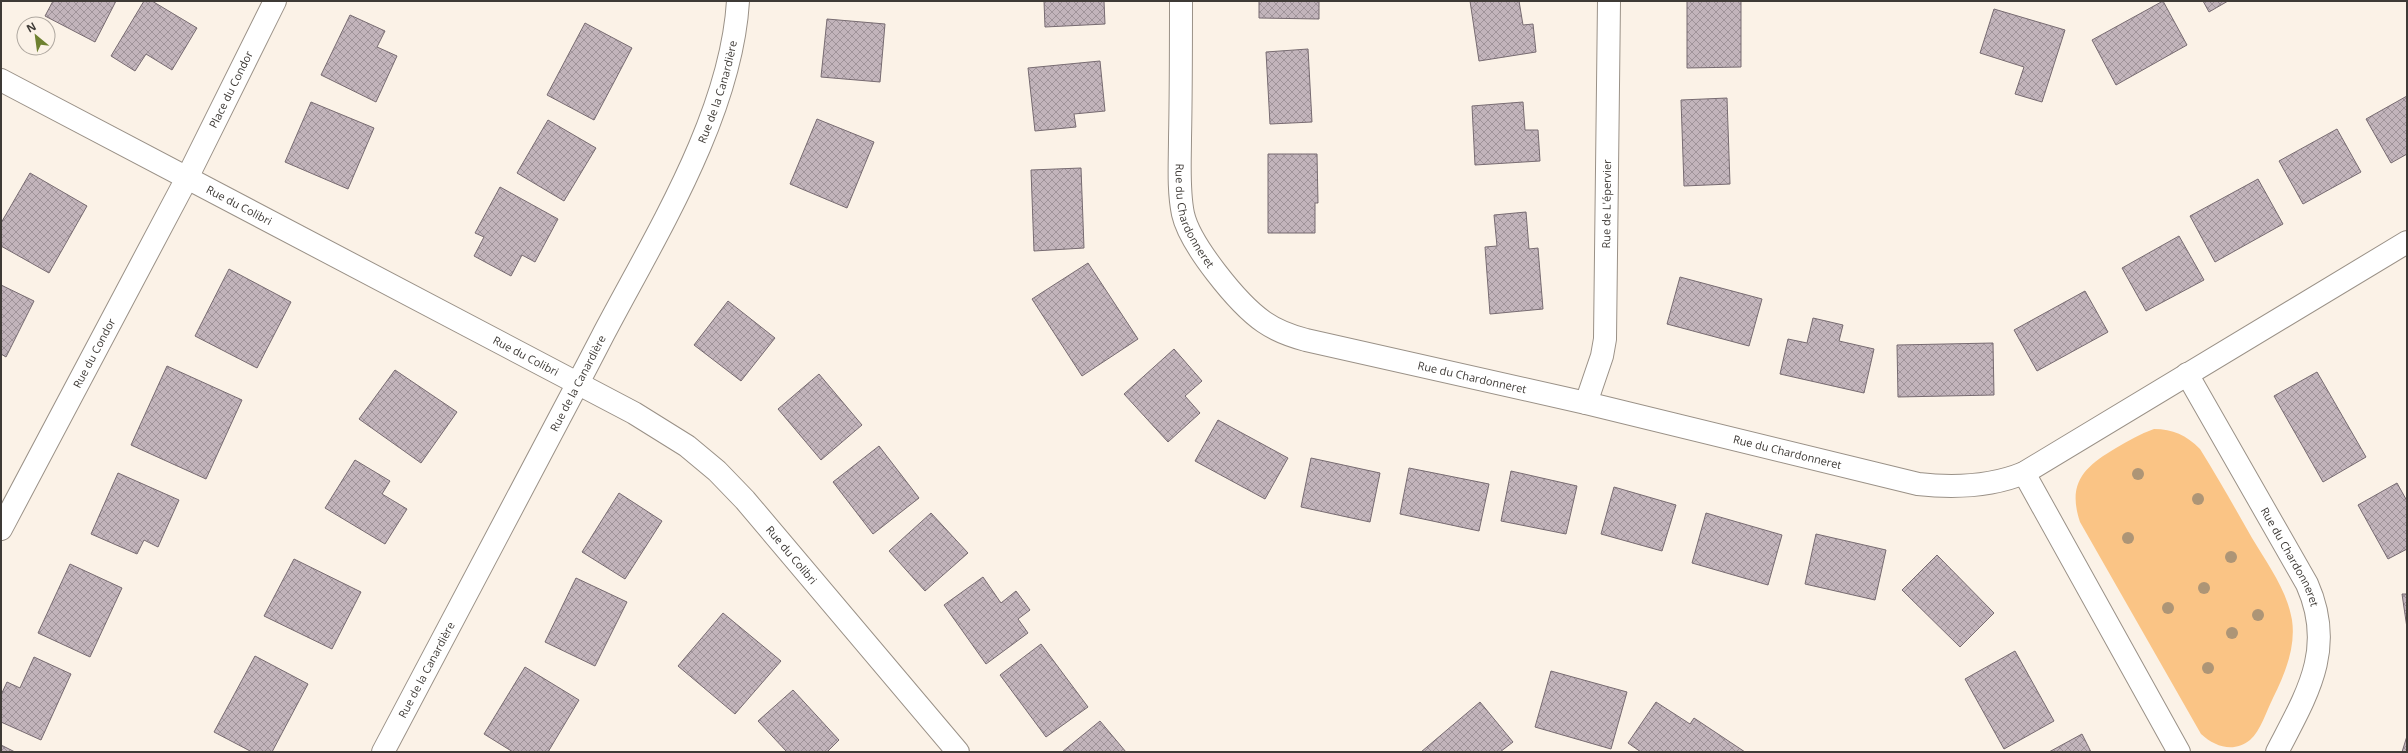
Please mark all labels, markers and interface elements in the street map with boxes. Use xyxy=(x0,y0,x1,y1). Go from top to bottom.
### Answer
north arrow xyxy=(16,16,56,56)
text: N xyxy=(23,18,38,36)
street label: Rue de la Canardière xyxy=(694,39,740,145)
street label: Place du Condor xyxy=(205,48,256,130)
street label: Rue de L'épervier xyxy=(1598,159,1614,249)
street label: Rue du Chardonneret xyxy=(1173,163,1218,271)
street label: Rue du Colibri xyxy=(204,181,275,228)
street label: Rue du Condor xyxy=(69,315,119,391)
street label: Rue du Colibri xyxy=(491,332,561,379)
street label: Rue de la Canardière xyxy=(546,332,609,434)
street label: Rue du Chardonneret xyxy=(1416,357,1528,396)
street label: Rue du Chardonneret xyxy=(1732,431,1843,472)
street label: Rue du Chardonneret xyxy=(2258,504,2323,608)
street label: Rue du Colibri xyxy=(763,522,821,587)
street label: Rue de la Canardière xyxy=(394,619,458,720)

